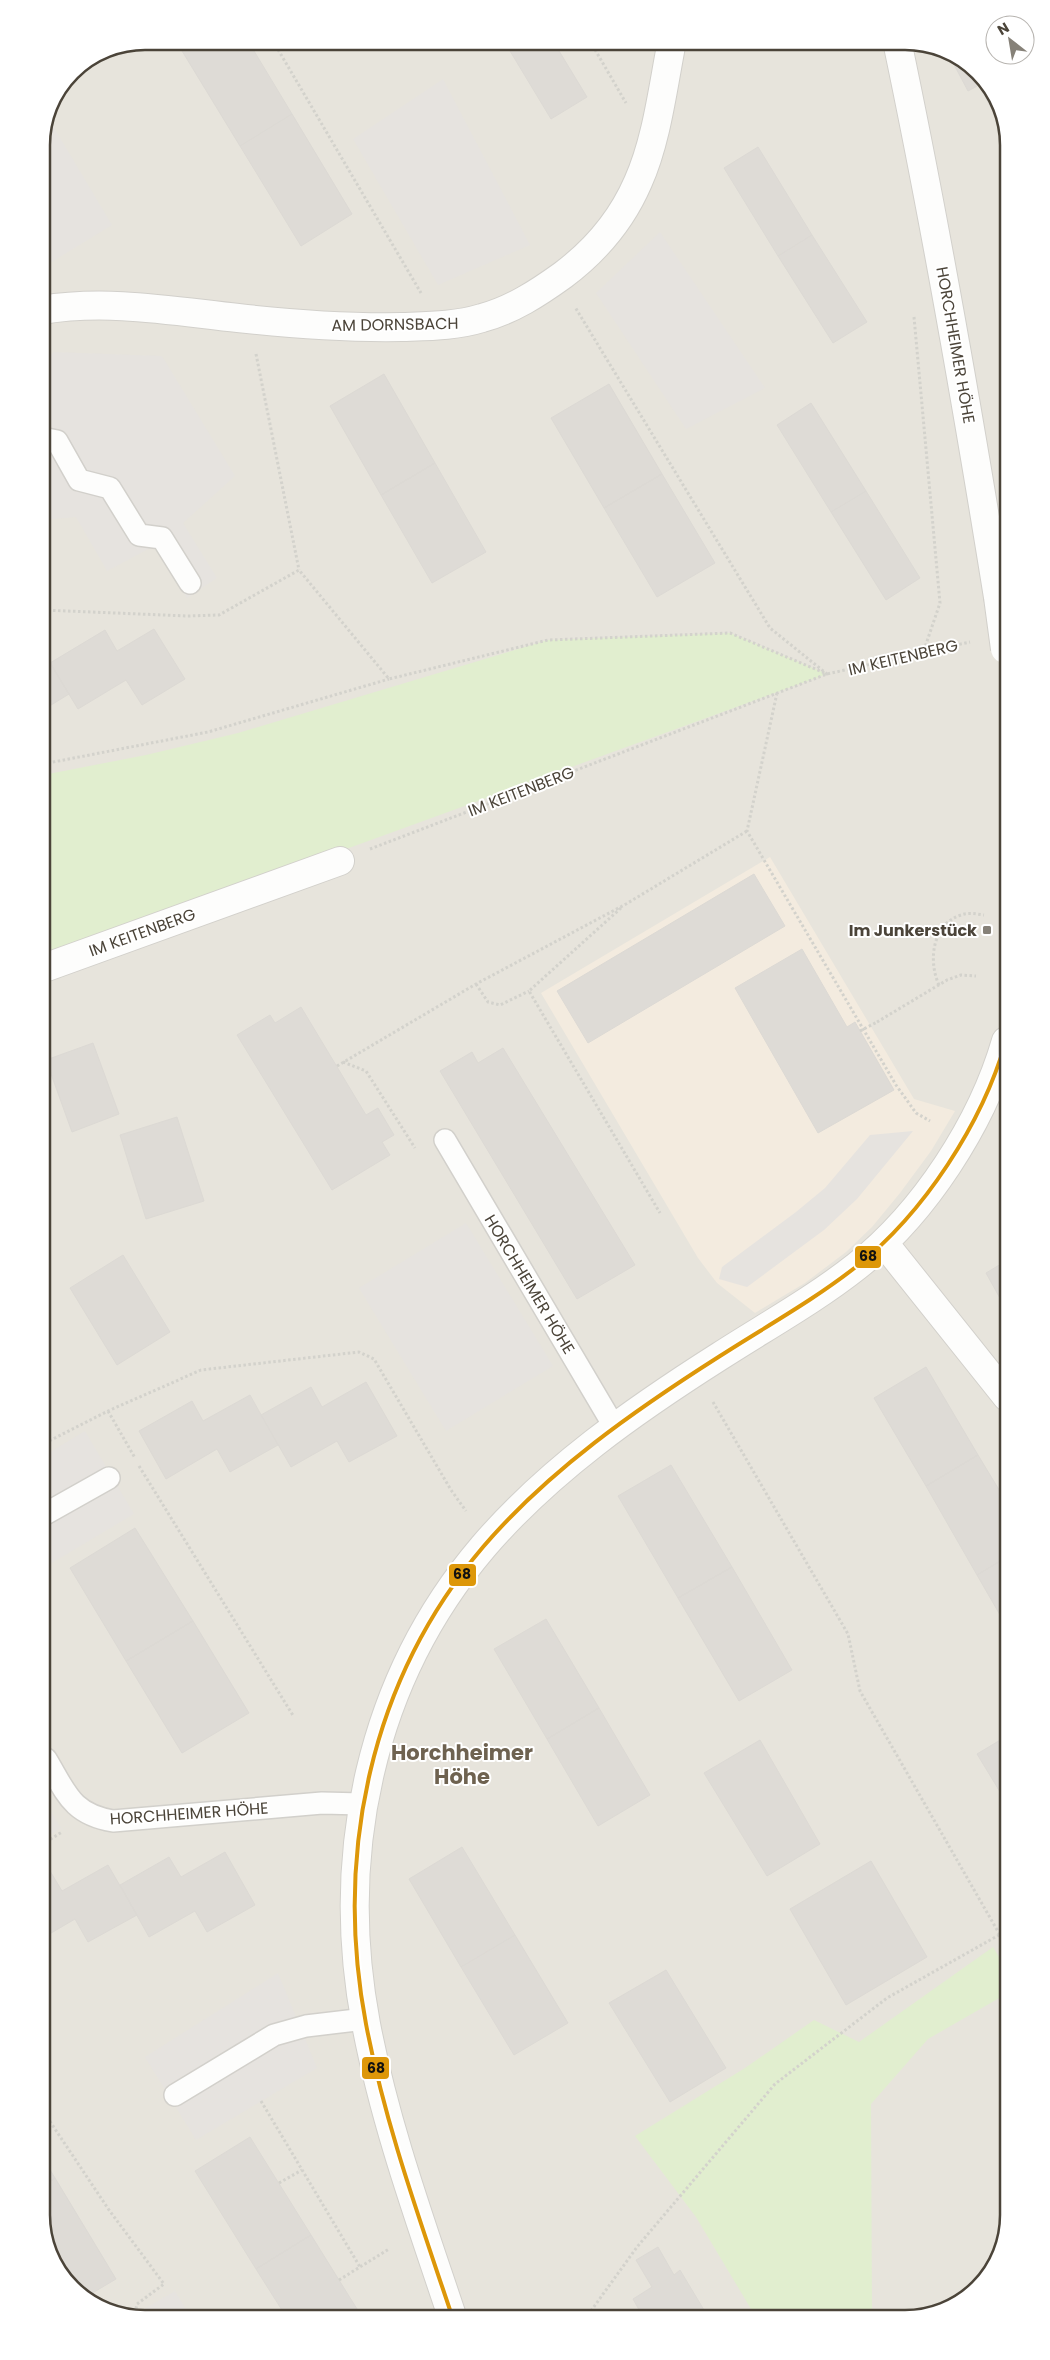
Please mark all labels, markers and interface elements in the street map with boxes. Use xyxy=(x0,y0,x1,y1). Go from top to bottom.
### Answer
north arrow xyxy=(985,15,1035,65)
text: N xyxy=(994,18,1013,40)
street label: HORCHHEIMER HÖHE xyxy=(930,265,981,425)
street label: AM DORNSBACH xyxy=(331,312,459,337)
street label: IM KEITENBERG xyxy=(846,634,960,681)
street label: IM KEITENBERG xyxy=(465,761,578,822)
street label: IM KEITENBERG xyxy=(86,903,199,962)
place label: Im Junkerstück xyxy=(849,919,977,942)
marker: Im Junkerstück xyxy=(981,924,993,936)
street label: HORCHHEIMER HÖHE xyxy=(479,1210,580,1358)
line badge: 68 xyxy=(854,1245,882,1269)
text: 68 xyxy=(859,1246,877,1266)
line badge: 68 xyxy=(448,1563,477,1587)
text: 68 xyxy=(453,1564,471,1584)
district label: Horchheimer Höhe xyxy=(391,1738,533,1791)
street label: HORCHHEIMER HÖHE xyxy=(109,1796,269,1831)
line badge: 68 xyxy=(361,2056,390,2080)
text: 68 xyxy=(367,2058,385,2078)

